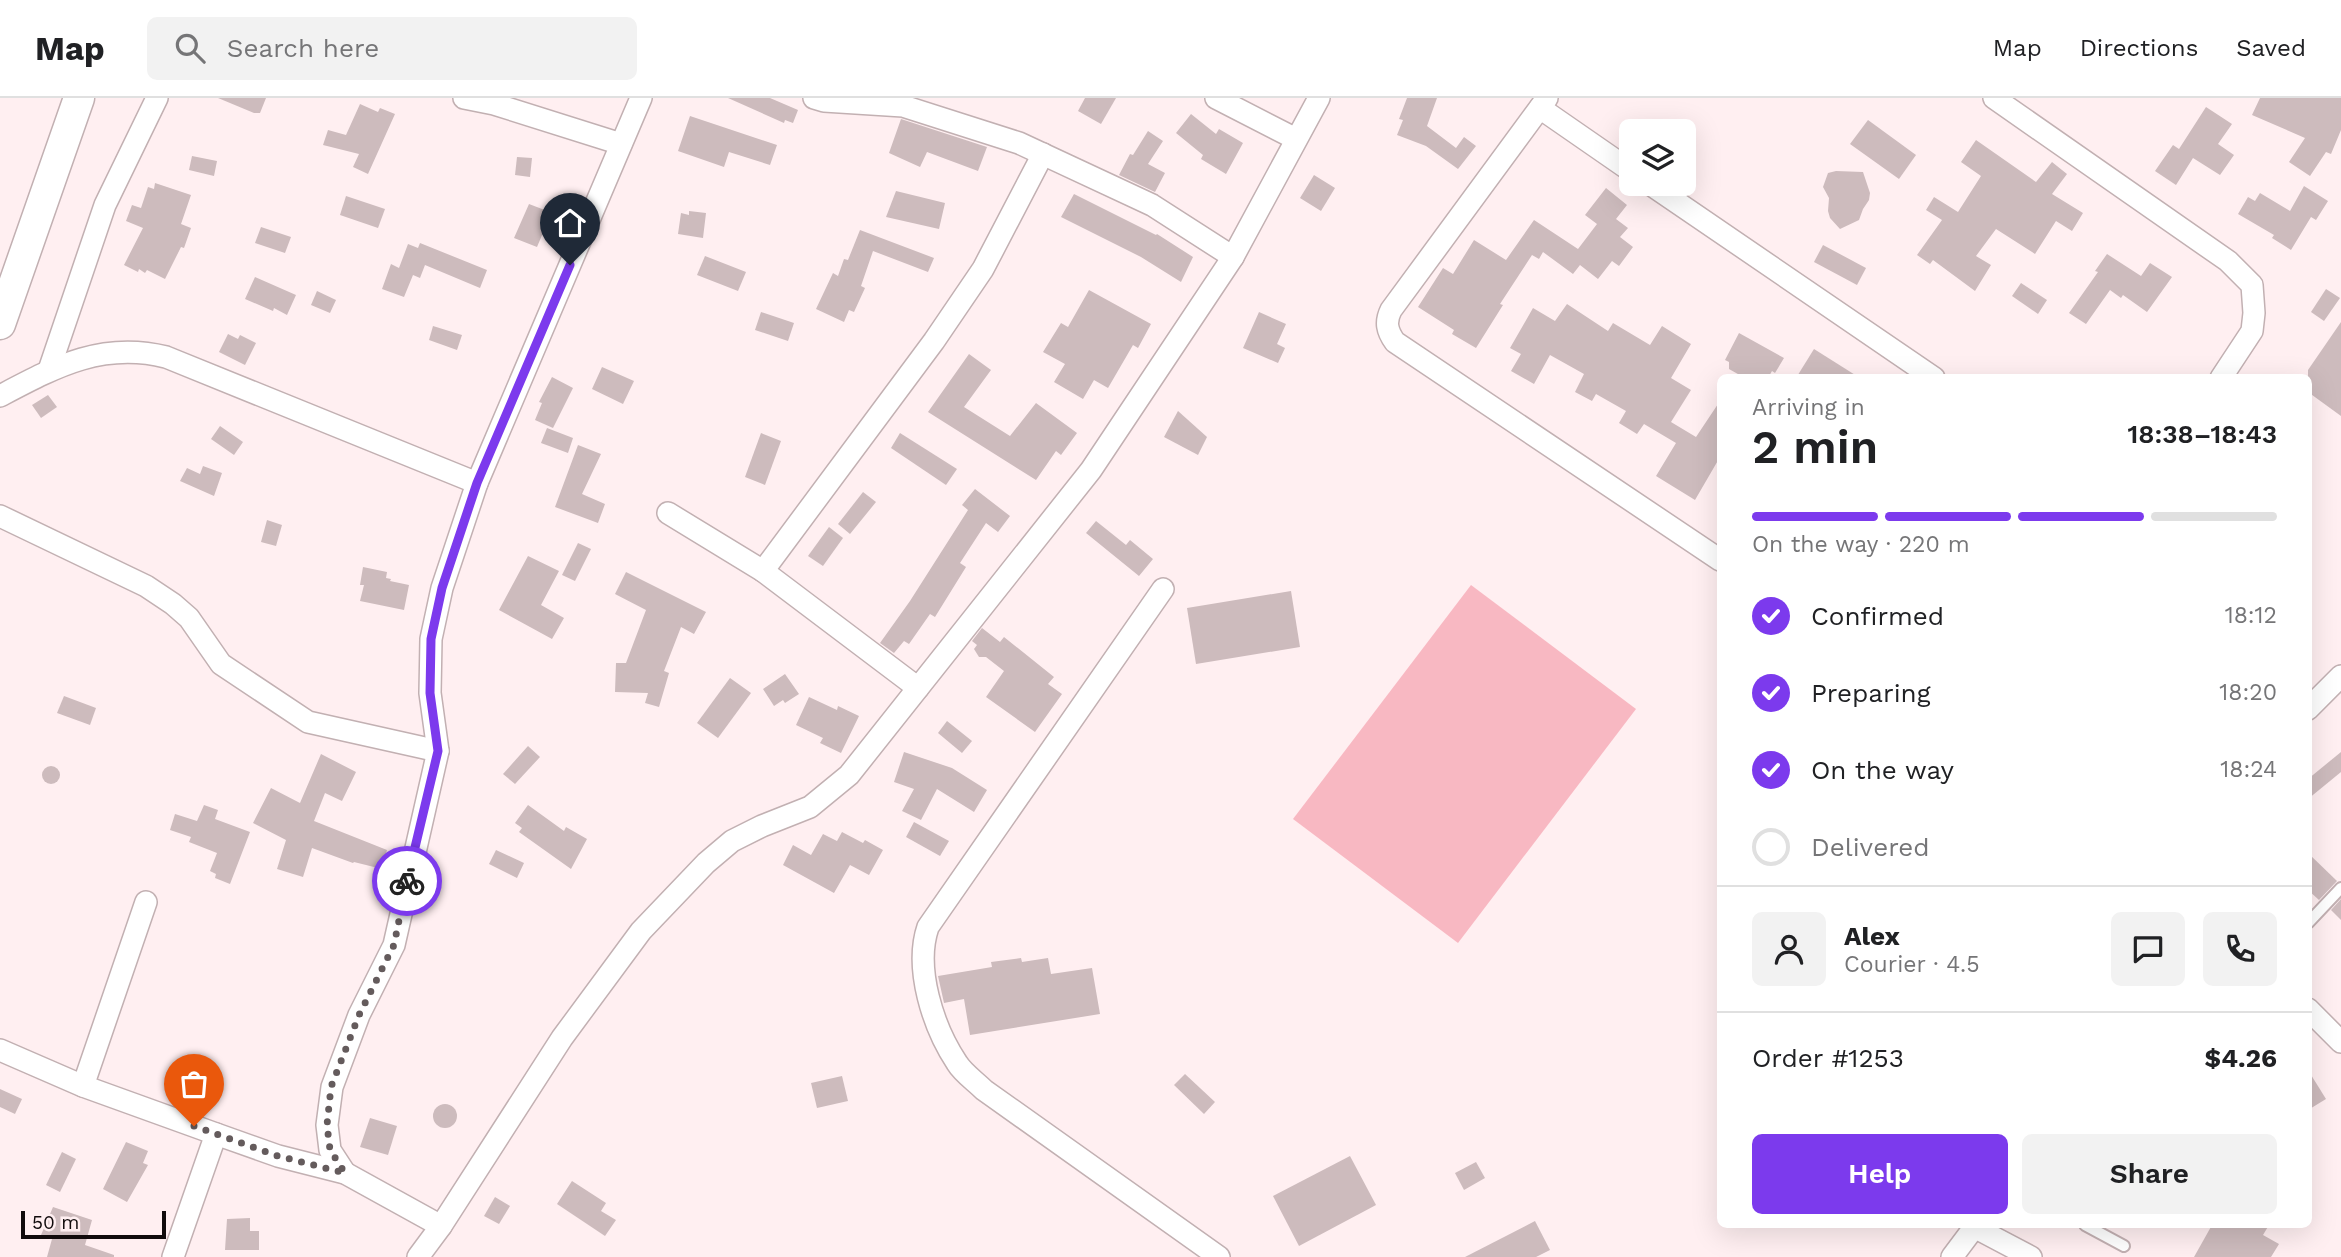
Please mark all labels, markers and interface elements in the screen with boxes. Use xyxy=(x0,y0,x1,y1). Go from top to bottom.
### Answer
search box xyxy=(147,17,637,80)
text: Map xyxy=(35,29,105,68)
icon: search xyxy=(171,29,209,67)
text: Search here xyxy=(227,33,379,63)
text: Map xyxy=(1993,34,2042,62)
text: Directions xyxy=(2080,34,2198,62)
text: Saved xyxy=(2236,34,2306,62)
map controls xyxy=(1619,119,1696,196)
button: layers xyxy=(1619,119,1696,196)
pin xyxy=(540,193,600,265)
icon: home xyxy=(551,204,589,242)
text: Arriving in xyxy=(1752,394,1865,421)
text: 18:38–18:43 xyxy=(2127,419,2277,449)
text: 2 min xyxy=(1752,420,1878,474)
text: On the way · 220 m xyxy=(1752,531,1970,558)
icon: check xyxy=(1752,597,1790,635)
text: Confirmed xyxy=(1811,601,1944,631)
text: 18:12 xyxy=(2225,602,2277,629)
icon: check xyxy=(1752,674,1790,712)
text: Preparing xyxy=(1811,678,1931,708)
text: 18:20 xyxy=(2219,679,2277,706)
icon: check xyxy=(1752,751,1790,789)
text: On the way xyxy=(1811,755,1954,785)
text: 18:24 xyxy=(2220,756,2277,783)
text: Delivered xyxy=(1811,832,1930,862)
courier xyxy=(372,846,442,916)
icon: bike xyxy=(388,862,426,900)
button: person xyxy=(1752,912,1826,986)
button: chat xyxy=(2111,912,2185,986)
button: phone xyxy=(2203,912,2277,986)
text: Alex xyxy=(1844,921,1900,951)
text: Courier · 4.5 xyxy=(1844,951,1980,978)
text: Order #1253 xyxy=(1752,1043,1904,1073)
text: $4.26 xyxy=(2205,1043,2277,1073)
pin xyxy=(164,1054,224,1126)
icon: bag xyxy=(175,1065,213,1103)
button: Help xyxy=(1752,1134,2008,1214)
button: Share xyxy=(2022,1134,2277,1214)
scale bar xyxy=(21,1208,166,1240)
text: 50 m xyxy=(32,1211,79,1234)

